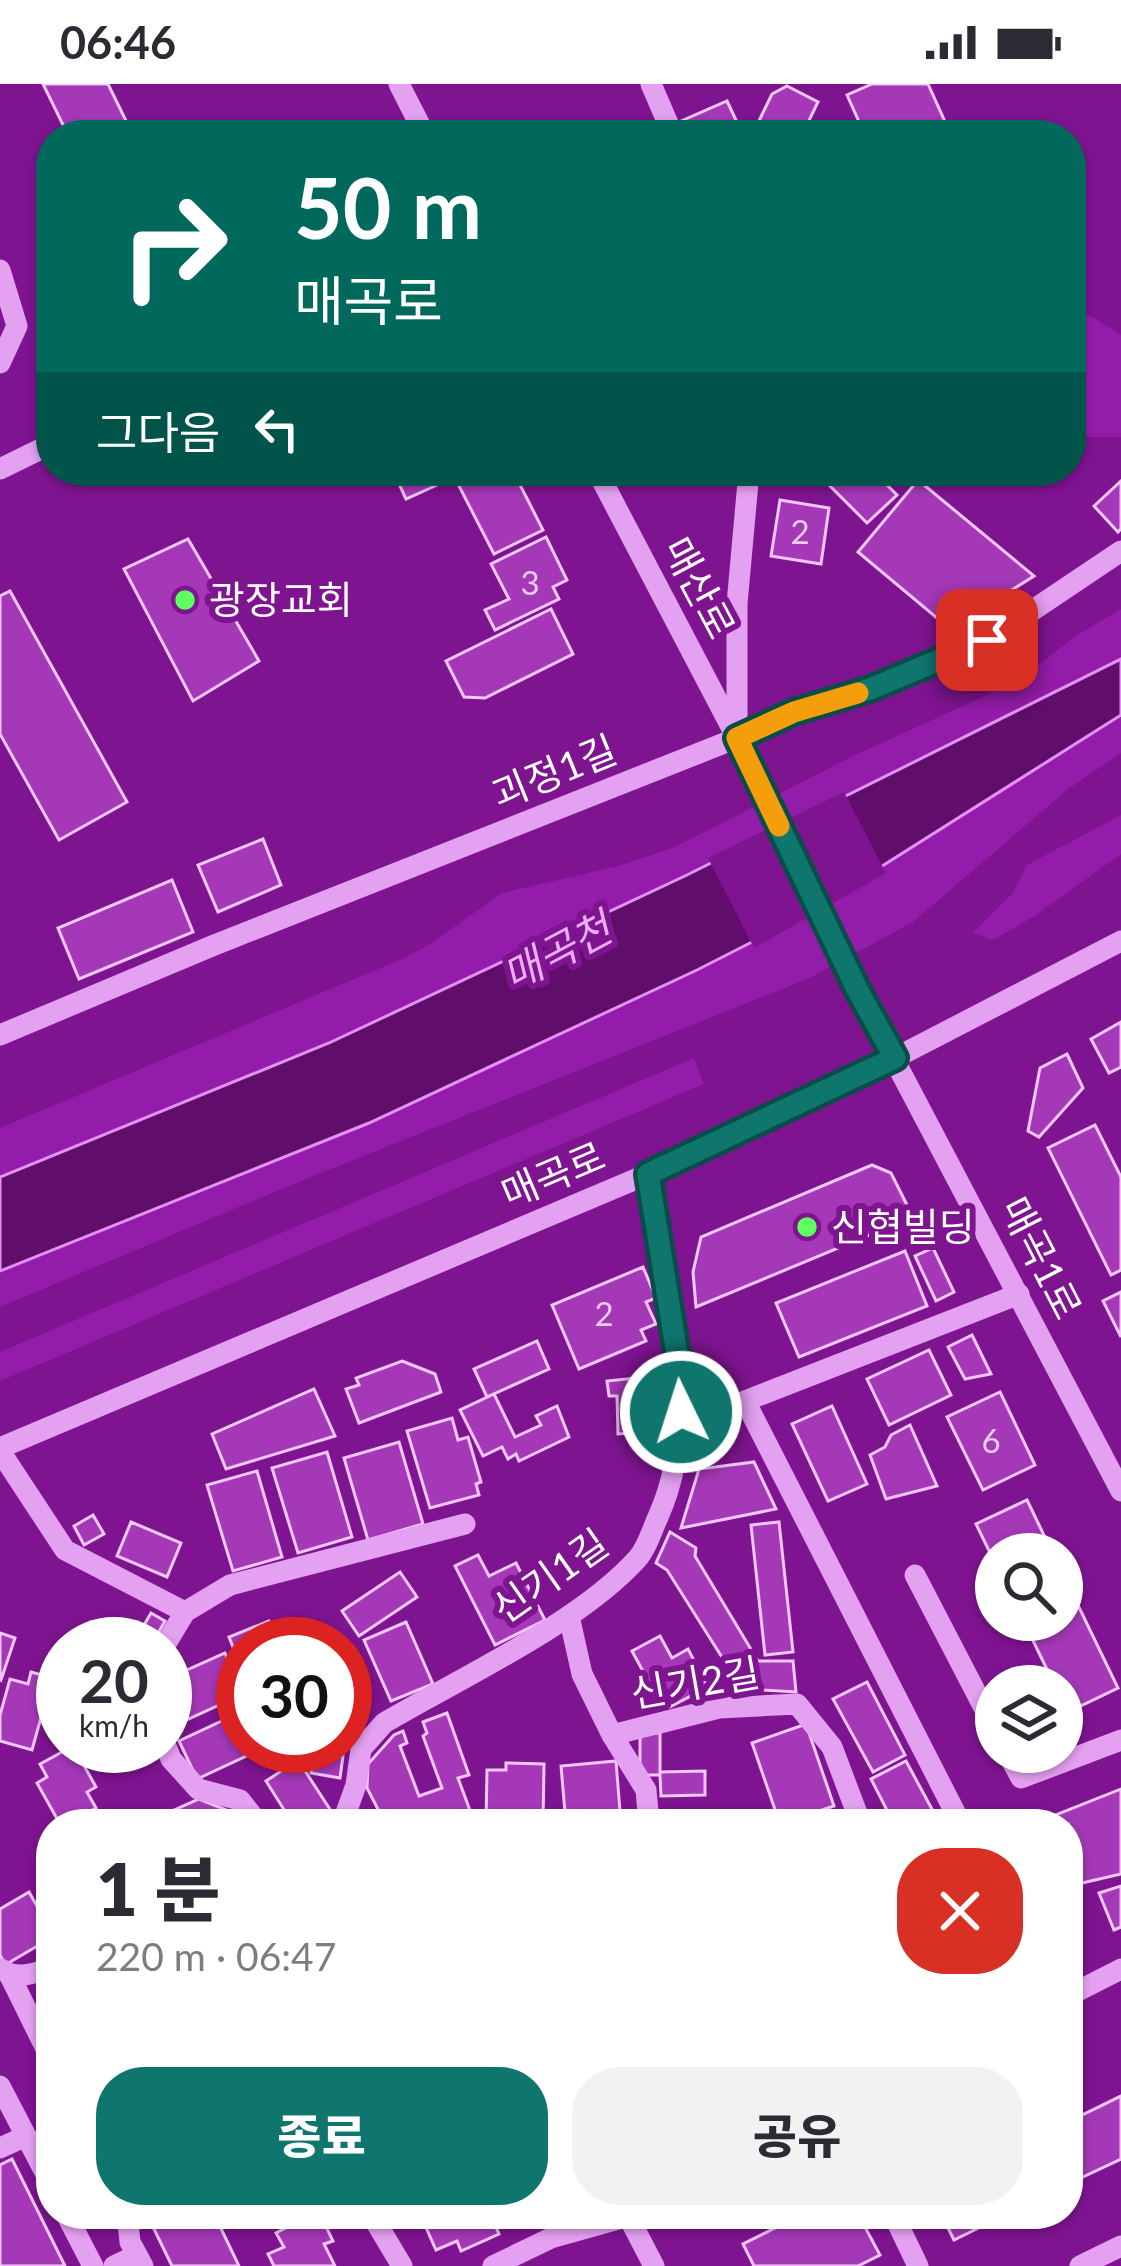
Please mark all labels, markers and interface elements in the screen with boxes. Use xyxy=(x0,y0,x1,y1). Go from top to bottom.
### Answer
text: 06:46 xyxy=(60,15,176,69)
text: 50 m xyxy=(294,156,482,257)
icon: right xyxy=(96,168,252,324)
text: 매곡로 xyxy=(294,268,443,333)
icon: left xyxy=(244,396,310,462)
text: 그다음 xyxy=(96,405,220,459)
house number: 2 xyxy=(790,511,810,551)
street label: 매산로 xyxy=(654,529,745,646)
house number: 3 xyxy=(520,562,540,602)
place label: 광장교회 xyxy=(209,576,353,622)
marker: 광장교회 xyxy=(172,587,198,613)
pin xyxy=(936,589,1038,691)
icon: arrive xyxy=(954,607,1020,673)
street label: 괴정1길 xyxy=(485,725,623,817)
water label: 매곡천 xyxy=(494,900,623,1000)
street label: 매곡로 xyxy=(494,1132,611,1216)
street label: 매곡1로 xyxy=(992,1189,1092,1326)
place label: 신협빌딩 xyxy=(831,1203,975,1249)
marker: 신협빌딩 xyxy=(794,1214,820,1240)
house number: 2 xyxy=(594,1293,614,1333)
position arrow xyxy=(618,1349,744,1475)
house number: 6 xyxy=(981,1420,1001,1460)
street label: 신기1길 xyxy=(483,1519,616,1631)
map controls xyxy=(975,1533,1083,1773)
button: search xyxy=(975,1533,1083,1641)
speed limit sign: 30 xyxy=(216,1617,372,1773)
text: 20 xyxy=(79,1644,149,1716)
street label: 신기2길 xyxy=(627,1648,763,1716)
button: layers xyxy=(975,1665,1083,1773)
text: km/h xyxy=(79,1707,149,1743)
text: 1 분 xyxy=(96,1845,221,1931)
button: close xyxy=(897,1848,1023,1974)
text: 220 m · 06:47 xyxy=(96,1933,336,1979)
button: 종료 xyxy=(96,2067,548,2205)
button: 공유 xyxy=(572,2067,1023,2205)

